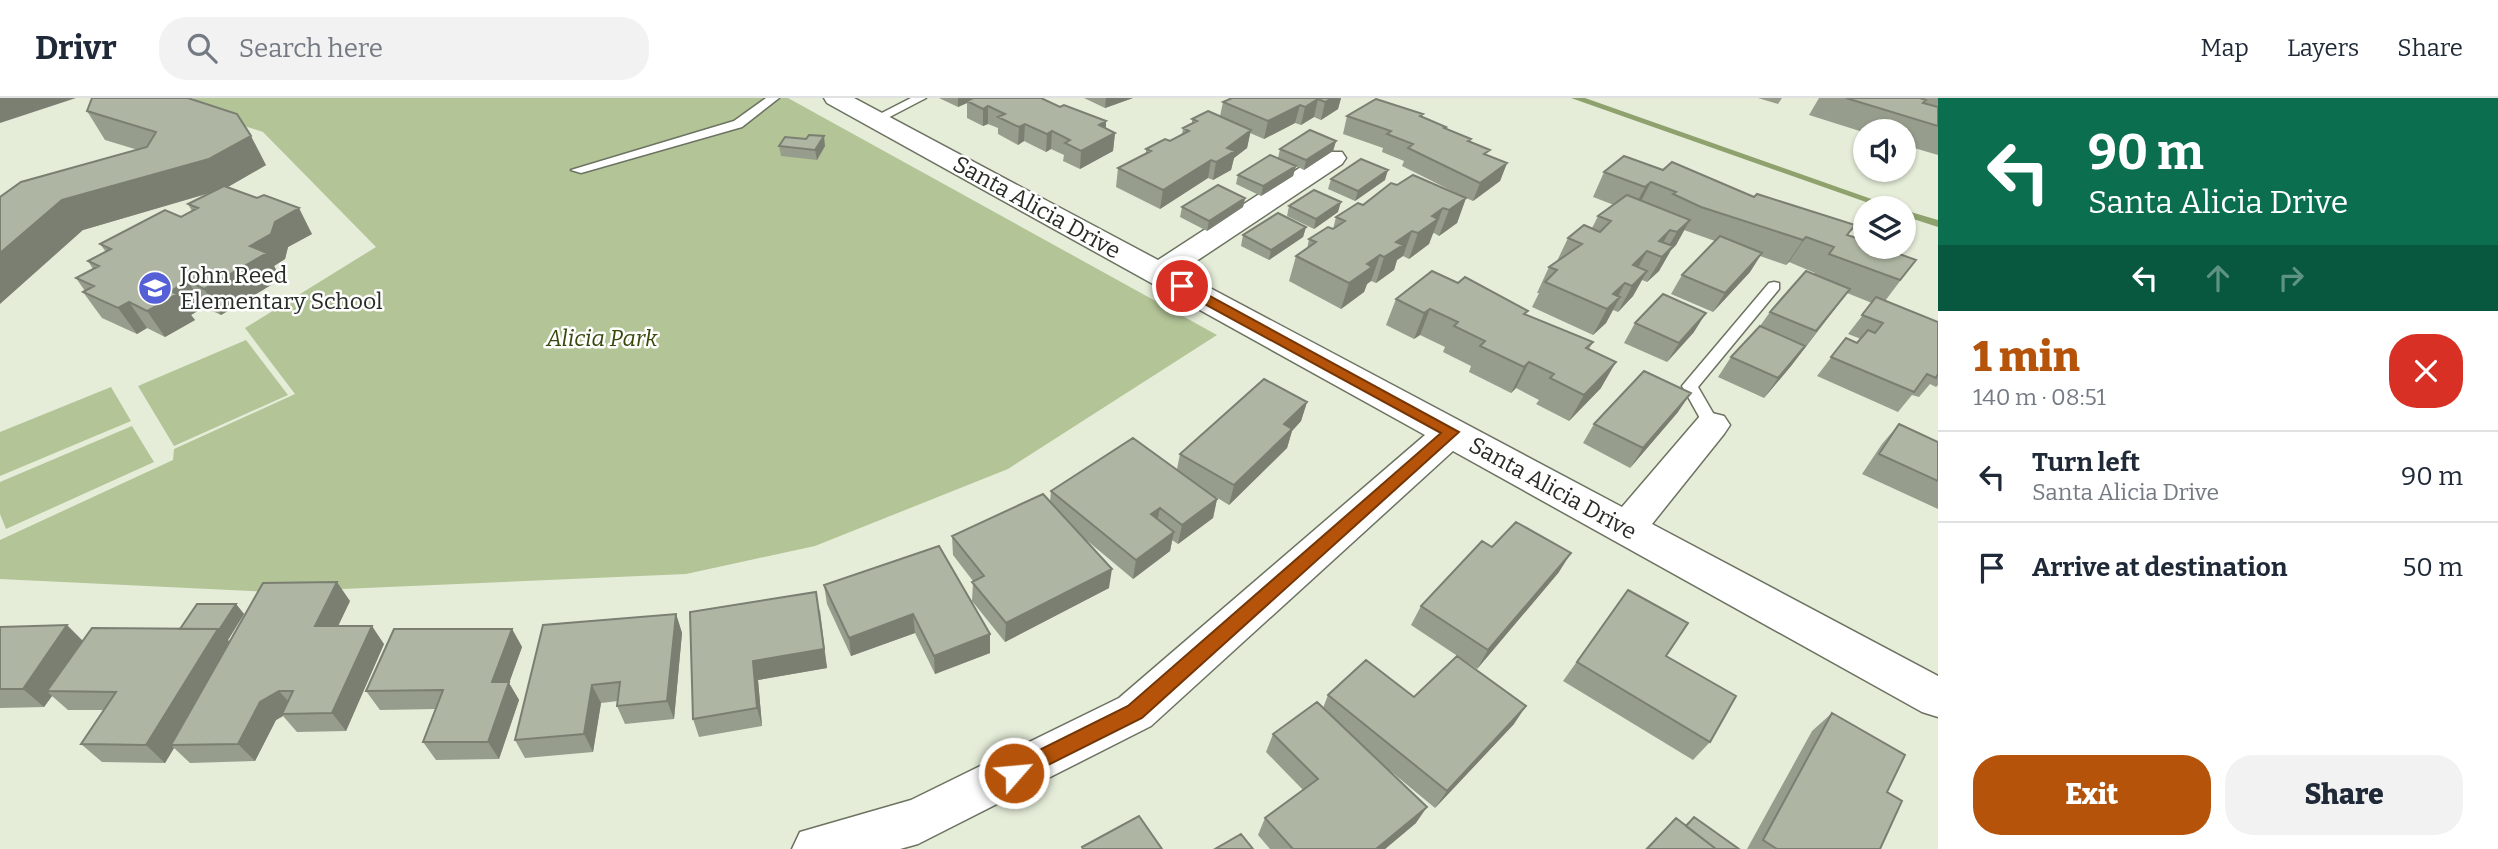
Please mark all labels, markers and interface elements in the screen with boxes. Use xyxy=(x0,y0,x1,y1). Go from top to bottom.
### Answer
search box xyxy=(159,17,649,80)
text: Drivr xyxy=(35,28,117,68)
icon: search xyxy=(183,29,221,67)
text: Search here xyxy=(239,33,383,64)
text: Map xyxy=(2201,34,2249,62)
text: Layers xyxy=(2287,34,2359,62)
text: Share xyxy=(2397,34,2463,62)
map controls xyxy=(1853,119,1916,259)
button: sound xyxy=(1853,119,1916,182)
text: 90 m xyxy=(2088,123,2204,182)
icon: left xyxy=(1973,126,2064,217)
street label: Santa Alicia Drive xyxy=(948,149,1126,265)
text: Santa Alicia Drive xyxy=(2088,183,2348,221)
button: layers xyxy=(1853,196,1916,259)
pin xyxy=(1152,256,1212,316)
icon: left xyxy=(2126,259,2164,297)
icon: ahead xyxy=(2199,259,2237,297)
icon: right xyxy=(2272,259,2310,297)
place label: John Reed Elementary School xyxy=(179,261,383,315)
icon: arrive xyxy=(1163,267,1201,305)
school or university icon: John Reed Elementary School xyxy=(136,269,174,307)
park label: Alicia Park xyxy=(546,324,658,352)
text: 1 min xyxy=(1973,332,2080,382)
button: close xyxy=(2389,334,2463,408)
text: 140 m · 08:51 xyxy=(1973,383,2106,411)
street label: Santa Alicia Drive xyxy=(1464,430,1642,546)
text: Turn left xyxy=(2032,447,2140,478)
icon: left xyxy=(1973,458,2011,496)
text: 90 m xyxy=(2401,461,2463,492)
text: Santa Alicia Drive xyxy=(2032,478,2219,506)
icon: arrive xyxy=(1973,549,2011,587)
text: Arrive at destination xyxy=(2032,552,2287,583)
text: 50 m xyxy=(2402,552,2463,583)
position arrow xyxy=(977,736,1051,810)
button: Exit xyxy=(1973,755,2211,835)
button: Share xyxy=(2225,755,2463,835)

